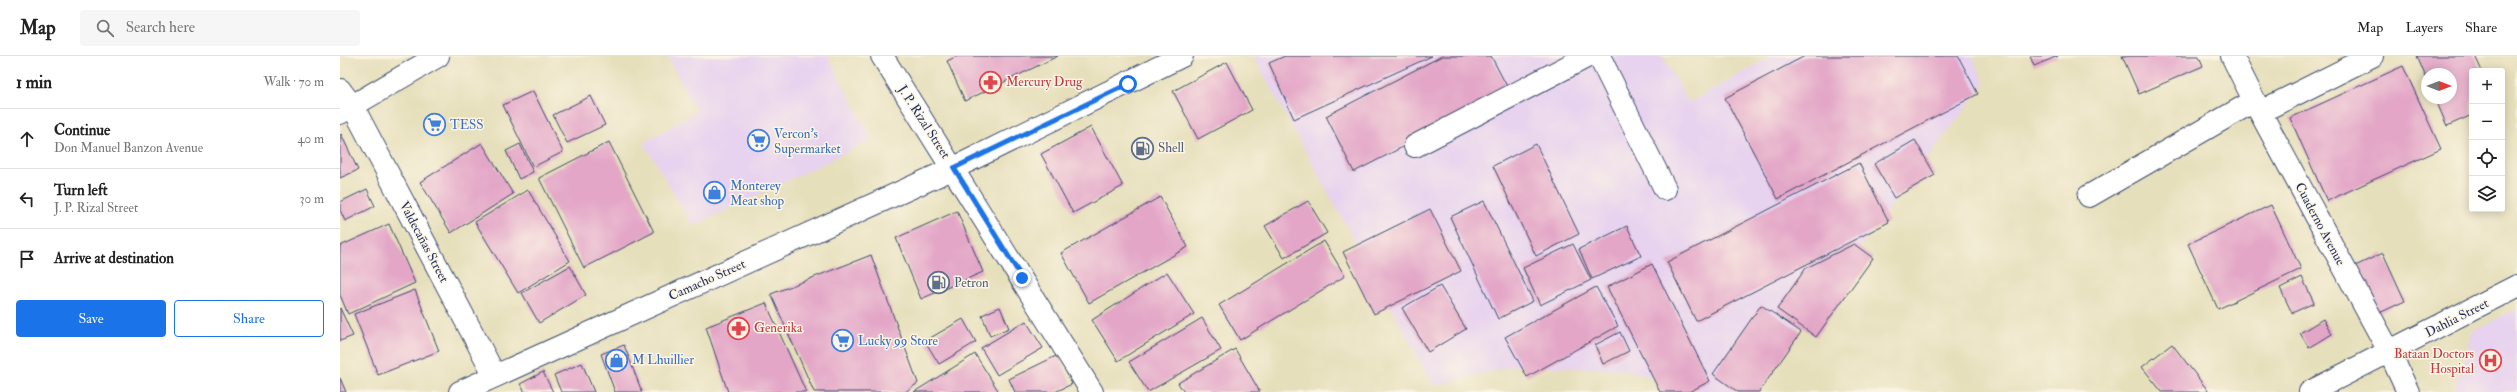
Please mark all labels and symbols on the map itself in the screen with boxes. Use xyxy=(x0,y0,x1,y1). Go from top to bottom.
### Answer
north arrow xyxy=(2421,68,2457,104)
pharmacy icon: Mercury Drug xyxy=(978,69,1004,95)
place label: Mercury Drug xyxy=(1006,74,1083,91)
route start xyxy=(1119,75,1137,93)
street label: J. P. Rizal Street xyxy=(894,81,954,162)
supermarket icon: TESS xyxy=(422,112,448,138)
place label: TESS xyxy=(450,117,483,133)
place label: Vercon's Supermarket xyxy=(774,126,841,158)
supermarket icon: Vercon's Supermarket xyxy=(745,128,771,154)
fuel station icon: Shell xyxy=(1130,135,1156,161)
place label: Shell xyxy=(1158,140,1185,156)
place label: Monterey Meat shop xyxy=(730,178,785,210)
shop icon: Monterey Meat shop xyxy=(701,180,727,206)
street label: Cuaderno Avenue xyxy=(2291,180,2349,269)
street label: Valdecañas Street xyxy=(396,199,452,285)
street label: Camacho Street xyxy=(666,256,748,304)
route end xyxy=(1013,269,1031,287)
fuel station icon: Petron xyxy=(925,270,951,296)
place label: Petron xyxy=(954,275,989,291)
street label: Dahlia Street xyxy=(2423,295,2491,341)
pharmacy icon: Generika xyxy=(725,315,751,341)
place label: Generika xyxy=(754,320,803,336)
supermarket icon: Lucky 99 Store xyxy=(829,328,855,354)
place label: Lucky 99 Store xyxy=(858,333,939,350)
place label: Bataan Doctors Hospital xyxy=(2394,346,2475,378)
shop icon: M Lhuillier xyxy=(603,347,629,373)
hospital icon: Bataan Doctors Hospital xyxy=(2477,348,2503,374)
place label: M Lhuillier xyxy=(632,352,694,368)

